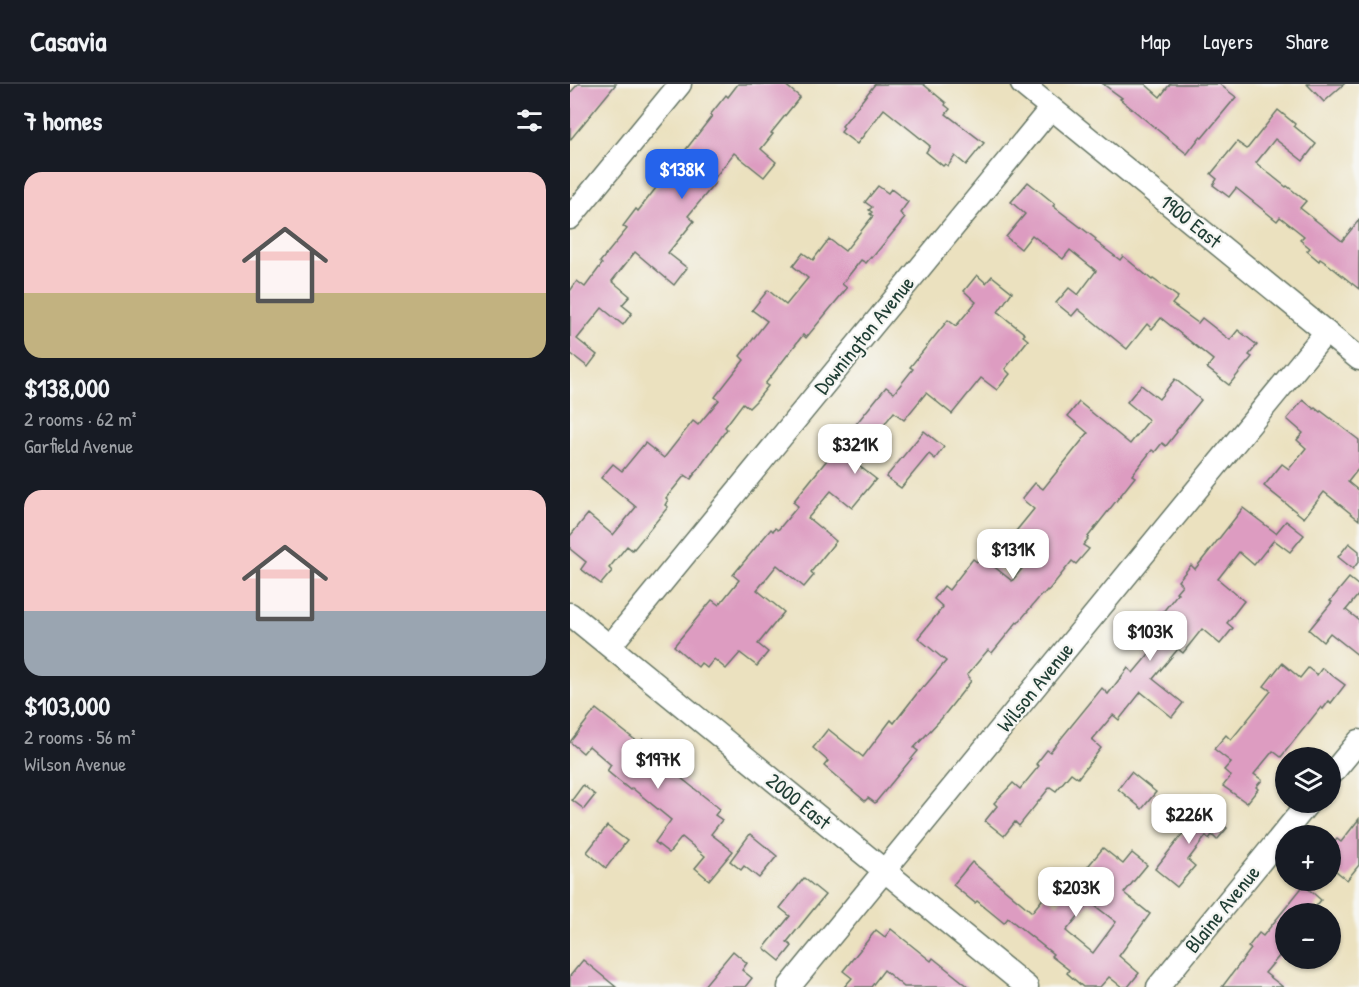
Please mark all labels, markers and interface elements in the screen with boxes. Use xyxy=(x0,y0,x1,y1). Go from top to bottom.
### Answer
text: Casavia xyxy=(30,22,107,60)
text: Map xyxy=(1141,27,1170,56)
text: Layers xyxy=(1203,27,1253,56)
text: Share xyxy=(1286,27,1329,56)
text: 7 homes xyxy=(24,103,102,138)
icon: filters xyxy=(513,104,546,137)
pin: $138K xyxy=(640,149,724,200)
text: $138K xyxy=(659,155,705,182)
street label: 1900 East xyxy=(1154,187,1229,255)
icon: home xyxy=(231,211,339,319)
street label: Downington Avenue xyxy=(807,270,921,400)
text: $138,000 xyxy=(24,370,110,405)
text: 2 rooms · 62 m² xyxy=(24,405,136,432)
pin: $321K xyxy=(813,424,897,475)
text: $321K xyxy=(832,430,878,457)
text: Garfield Avenue xyxy=(24,432,134,459)
icon: home xyxy=(231,529,339,637)
pin: $131K xyxy=(971,529,1055,580)
text: $131K xyxy=(991,535,1035,562)
pin: $103K xyxy=(1108,611,1192,662)
text: $103K xyxy=(1127,617,1173,644)
street label: Wilson Avenue xyxy=(990,636,1080,738)
text: $103,000 xyxy=(24,688,110,723)
text: 2 rooms · 56 m² xyxy=(24,723,136,750)
pin: $197K xyxy=(616,739,700,790)
text: $197K xyxy=(635,745,681,772)
map controls xyxy=(1275,747,1341,969)
button: layers xyxy=(1275,747,1341,813)
text: Wilson Avenue xyxy=(24,750,126,777)
street label: 2000 East xyxy=(760,766,838,837)
pin: $226K xyxy=(1147,794,1231,845)
text: $226K xyxy=(1165,800,1213,827)
button: + xyxy=(1275,825,1341,891)
street label: Blaine Avenue xyxy=(1178,859,1266,959)
pin: $203K xyxy=(1034,867,1118,918)
text: $203K xyxy=(1052,873,1100,900)
button: − xyxy=(1275,903,1341,969)

